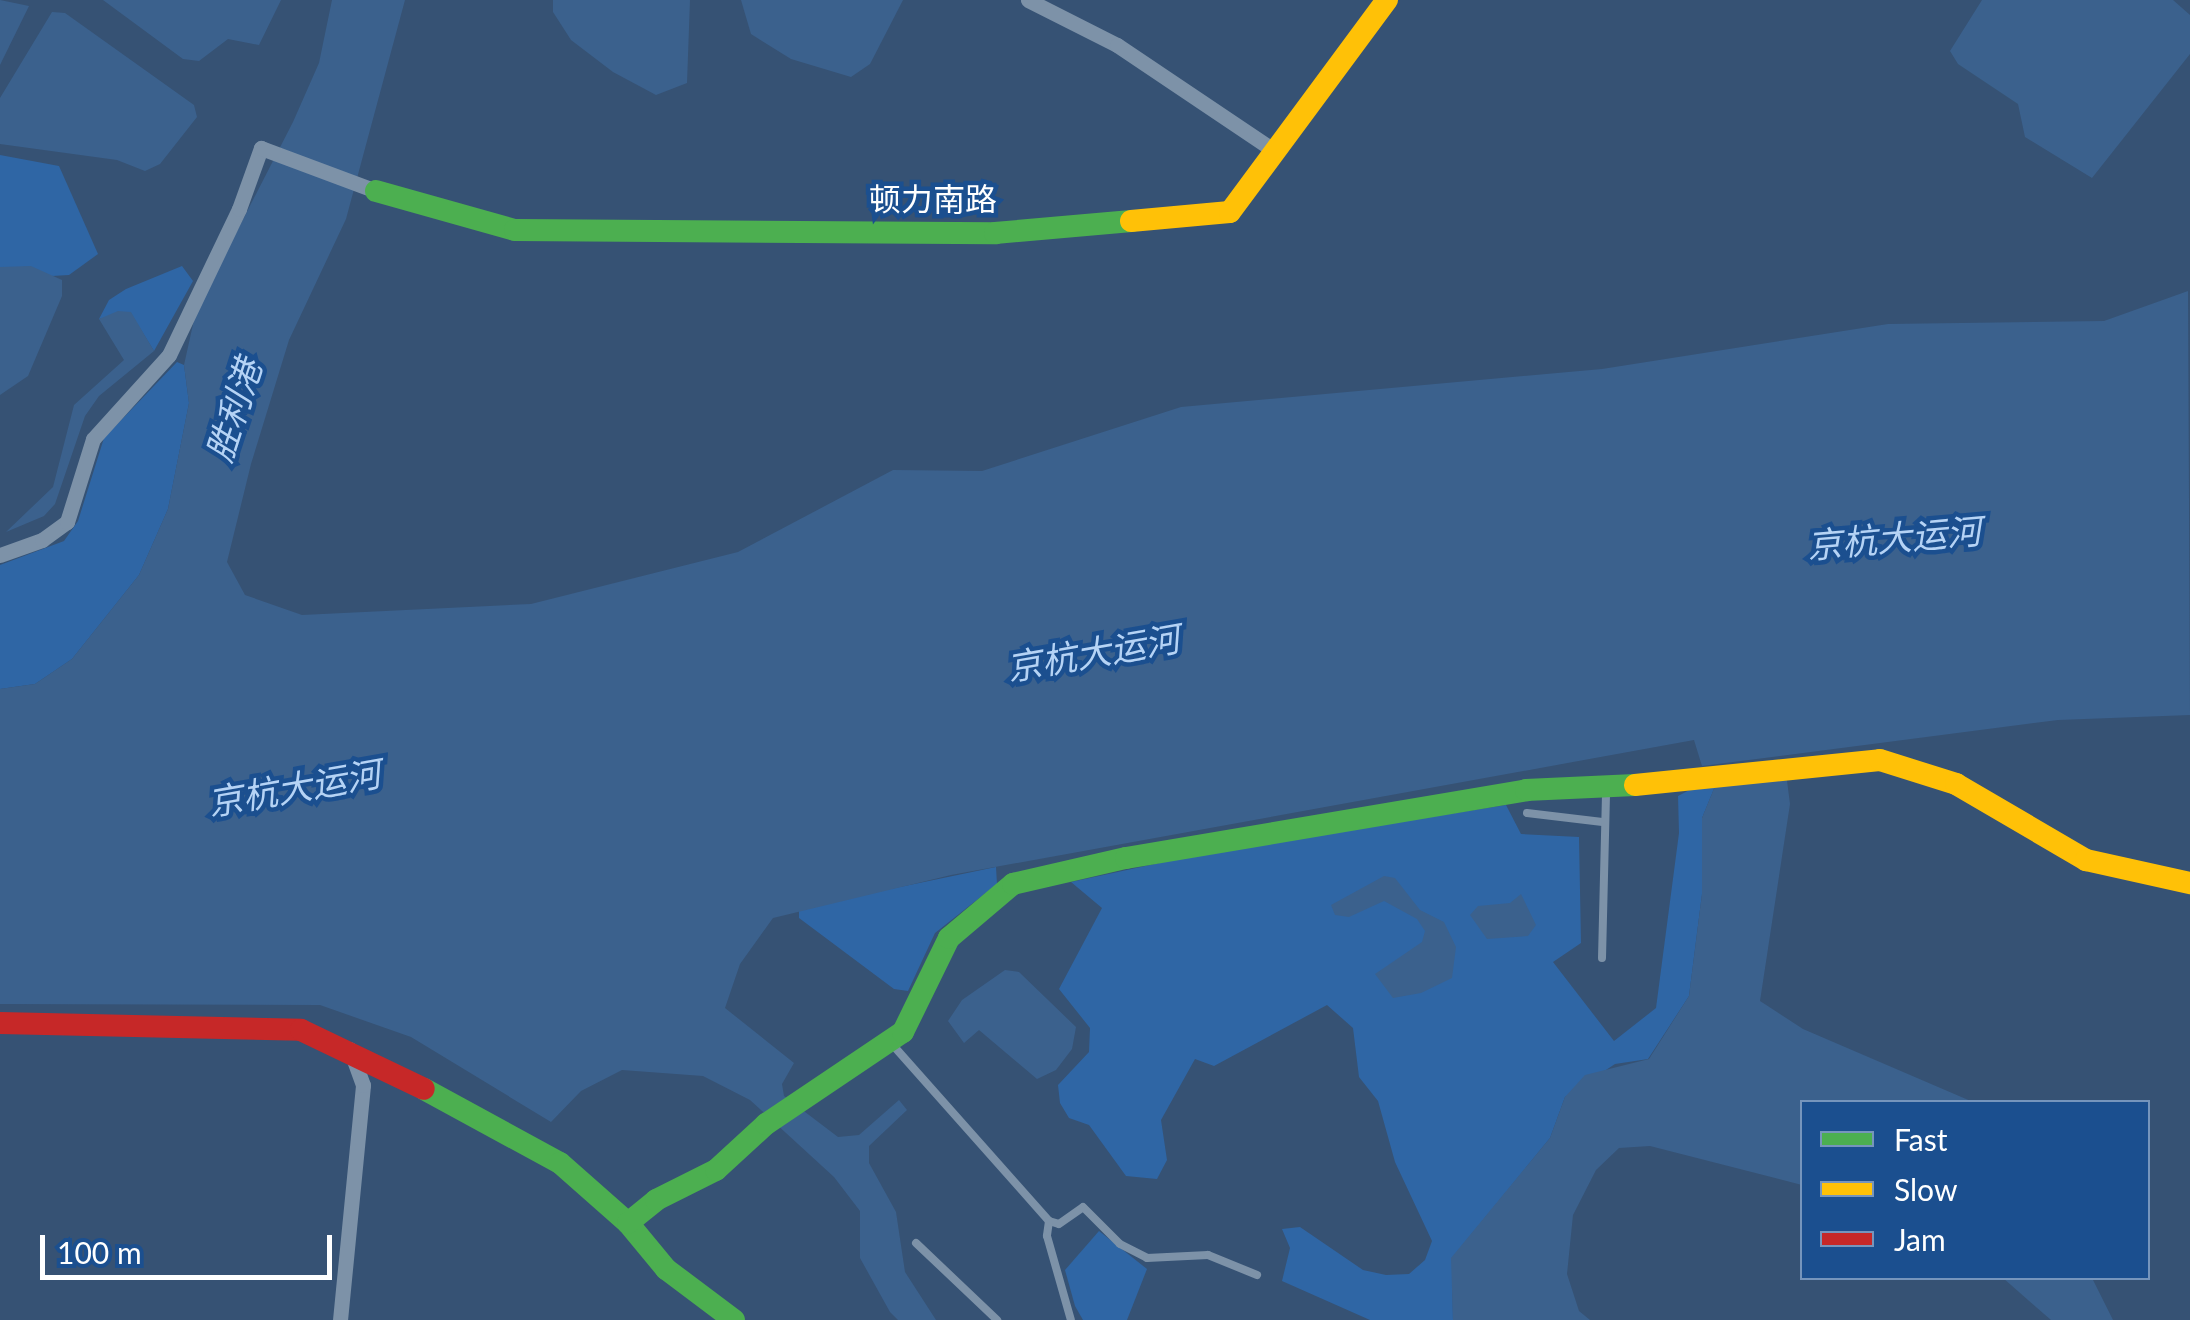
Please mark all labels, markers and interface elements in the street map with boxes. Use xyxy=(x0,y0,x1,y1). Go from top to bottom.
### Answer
street label: 顿力南路 xyxy=(869,180,997,218)
water label: 胜利港 xyxy=(197,354,269,466)
water label: 京杭大运河 xyxy=(1805,508,1983,566)
water label: 京杭大运河 xyxy=(1003,616,1183,688)
water label: 京杭大运河 xyxy=(204,751,384,823)
legend xyxy=(1800,1100,2150,1280)
text: Fast xyxy=(1894,1121,1948,1157)
text: Slow xyxy=(1894,1171,1957,1207)
scale bar xyxy=(45,1215,338,1277)
text: Jam xyxy=(1894,1221,1946,1257)
text: 100 m xyxy=(57,1234,142,1270)

